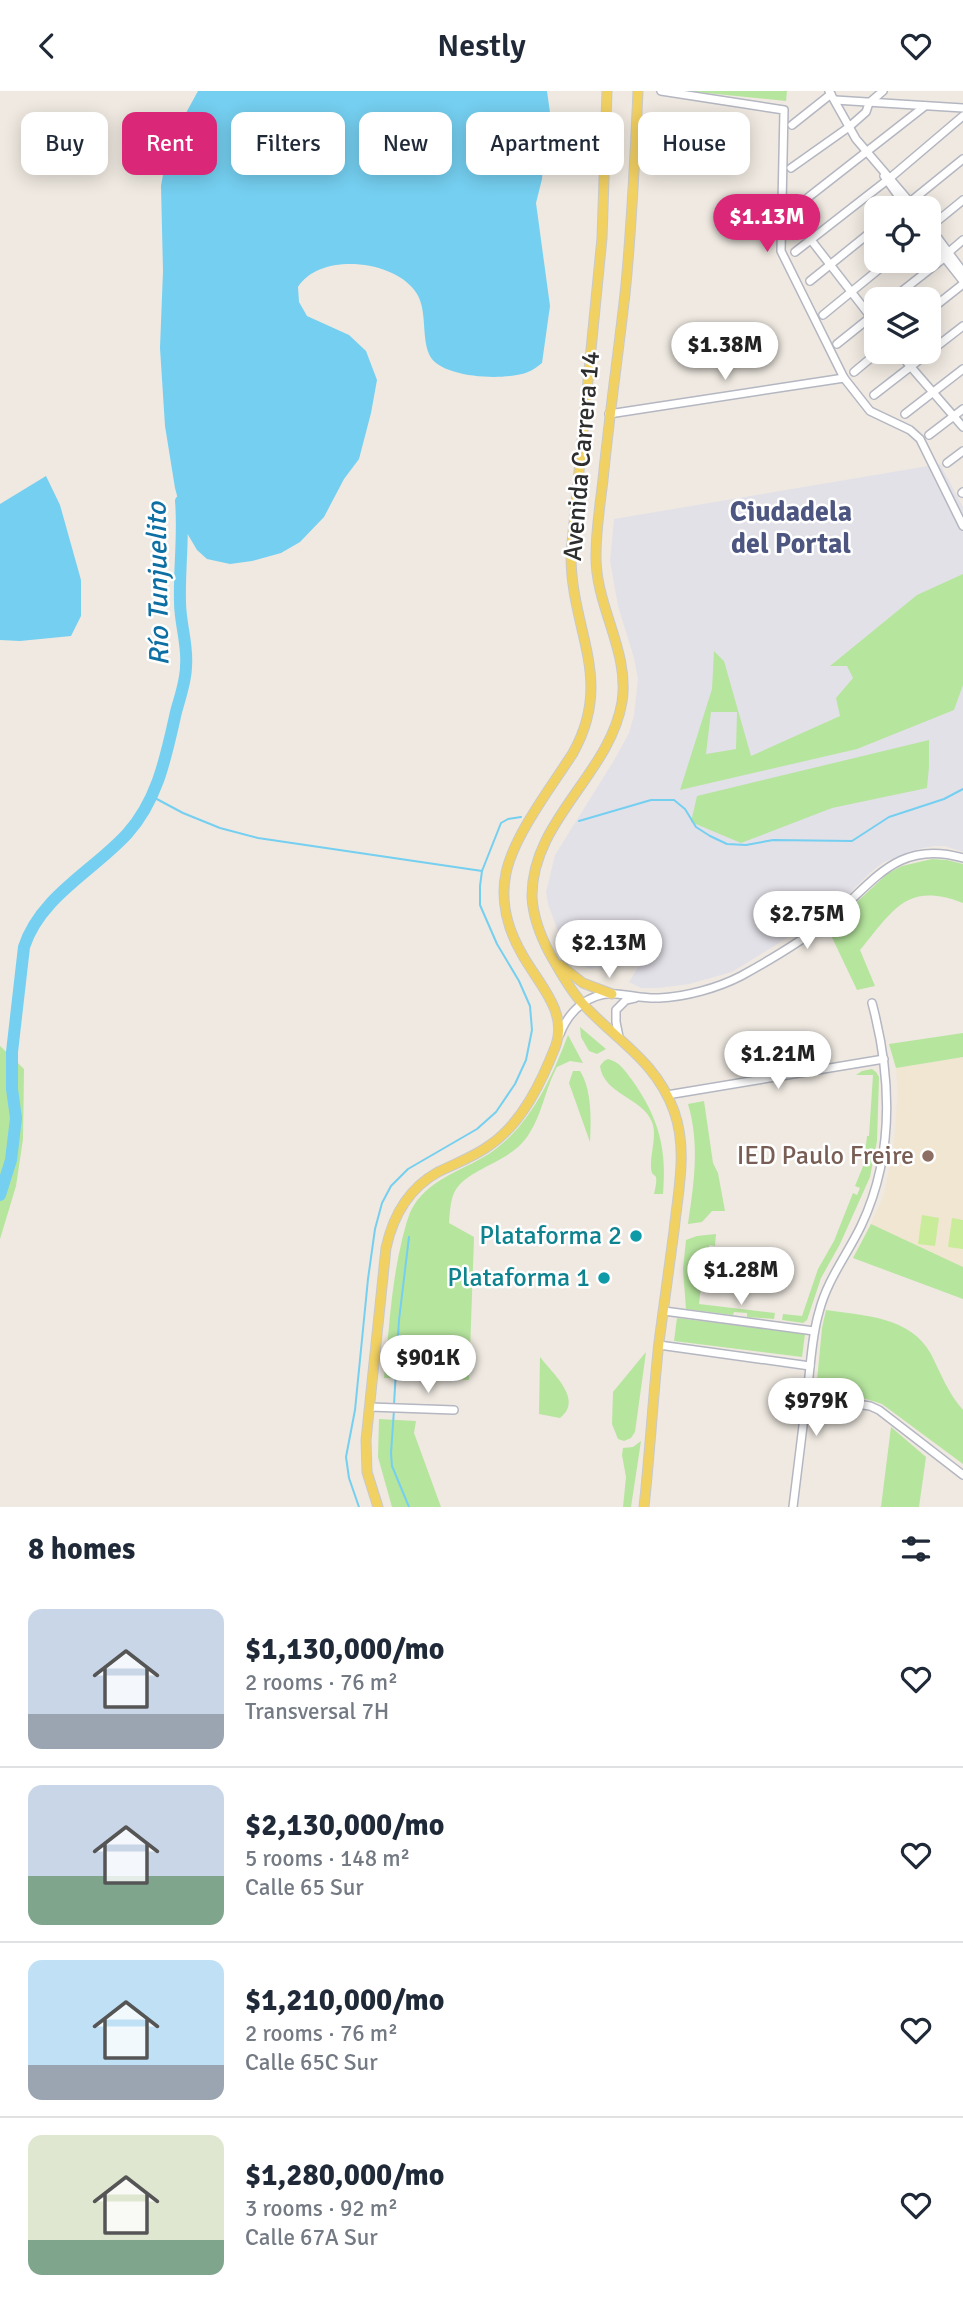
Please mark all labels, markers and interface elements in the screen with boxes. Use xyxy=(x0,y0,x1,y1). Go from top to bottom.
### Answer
text: Nestly xyxy=(437,26,526,65)
icon: back xyxy=(28,27,66,65)
icon: heart xyxy=(897,27,935,65)
chip: Buy xyxy=(21,112,108,175)
chip: Rent xyxy=(122,112,217,175)
chip: Filters xyxy=(231,112,345,175)
chip: New xyxy=(359,112,452,175)
chip: Apartment xyxy=(466,112,624,175)
chip: House xyxy=(638,112,750,175)
pin: $1.13M xyxy=(710,195,824,254)
map controls xyxy=(864,196,941,364)
button: locate xyxy=(864,196,941,273)
text: $1.13M xyxy=(729,202,805,231)
button: layers xyxy=(864,287,941,364)
pin: $1.38M xyxy=(668,323,782,382)
text: $1.38M xyxy=(687,330,763,359)
street label: Avenida Carrera 14 xyxy=(557,350,607,562)
district label: Ciudadela del Portal xyxy=(730,495,852,561)
water label: Río Tunjuelito xyxy=(140,500,176,666)
pin: $2.75M xyxy=(750,891,864,951)
text: $2.75M xyxy=(769,899,845,928)
pin: $2.13M xyxy=(552,921,666,980)
text: $2.13M xyxy=(571,928,647,957)
pin: $1.21M xyxy=(721,1031,835,1091)
text: $1.21M xyxy=(740,1039,816,1068)
place label: IED Paulo Freire xyxy=(737,1140,914,1172)
marker: IED Paulo Freire xyxy=(920,1148,936,1164)
place label: Plataforma 2 xyxy=(479,1220,622,1252)
marker: Plataforma 2 xyxy=(628,1228,644,1244)
pin: $1.28M xyxy=(684,1247,798,1307)
text: $1.28M xyxy=(703,1255,779,1284)
place label: Plataforma 1 xyxy=(447,1262,590,1294)
marker: Plataforma 1 xyxy=(596,1270,612,1286)
pin: $901K xyxy=(379,1335,477,1395)
text: $901K xyxy=(396,1343,460,1372)
pin: $979K xyxy=(767,1379,865,1438)
text: $979K xyxy=(784,1386,848,1415)
icon: filters xyxy=(897,1530,935,1568)
text: 8 homes xyxy=(28,1531,135,1568)
text: $1,130,000/mo xyxy=(245,1631,444,1668)
icon: home xyxy=(84,1637,168,1721)
icon: heart xyxy=(897,1660,935,1698)
text: 2 rooms · 76 m² xyxy=(245,1668,398,1697)
text: Transversal 7H xyxy=(245,1697,389,1726)
text: $2,130,000/mo xyxy=(245,1807,444,1844)
icon: home xyxy=(84,1813,168,1897)
icon: heart xyxy=(897,1836,935,1874)
text: 5 rooms · 148 m² xyxy=(245,1844,410,1873)
text: Calle 65 Sur xyxy=(245,1873,364,1902)
text: $1,210,000/mo xyxy=(245,1982,444,2019)
icon: home xyxy=(84,1988,168,2072)
icon: heart xyxy=(897,2011,935,2049)
text: 2 rooms · 76 m² xyxy=(245,2019,398,2048)
text: Calle 65C Sur xyxy=(245,2048,378,2077)
text: $1,280,000/mo xyxy=(245,2157,444,2194)
icon: home xyxy=(84,2163,168,2247)
icon: heart xyxy=(897,2186,935,2224)
text: 3 rooms · 92 m² xyxy=(245,2194,398,2223)
text: Calle 67A Sur xyxy=(245,2223,378,2252)

